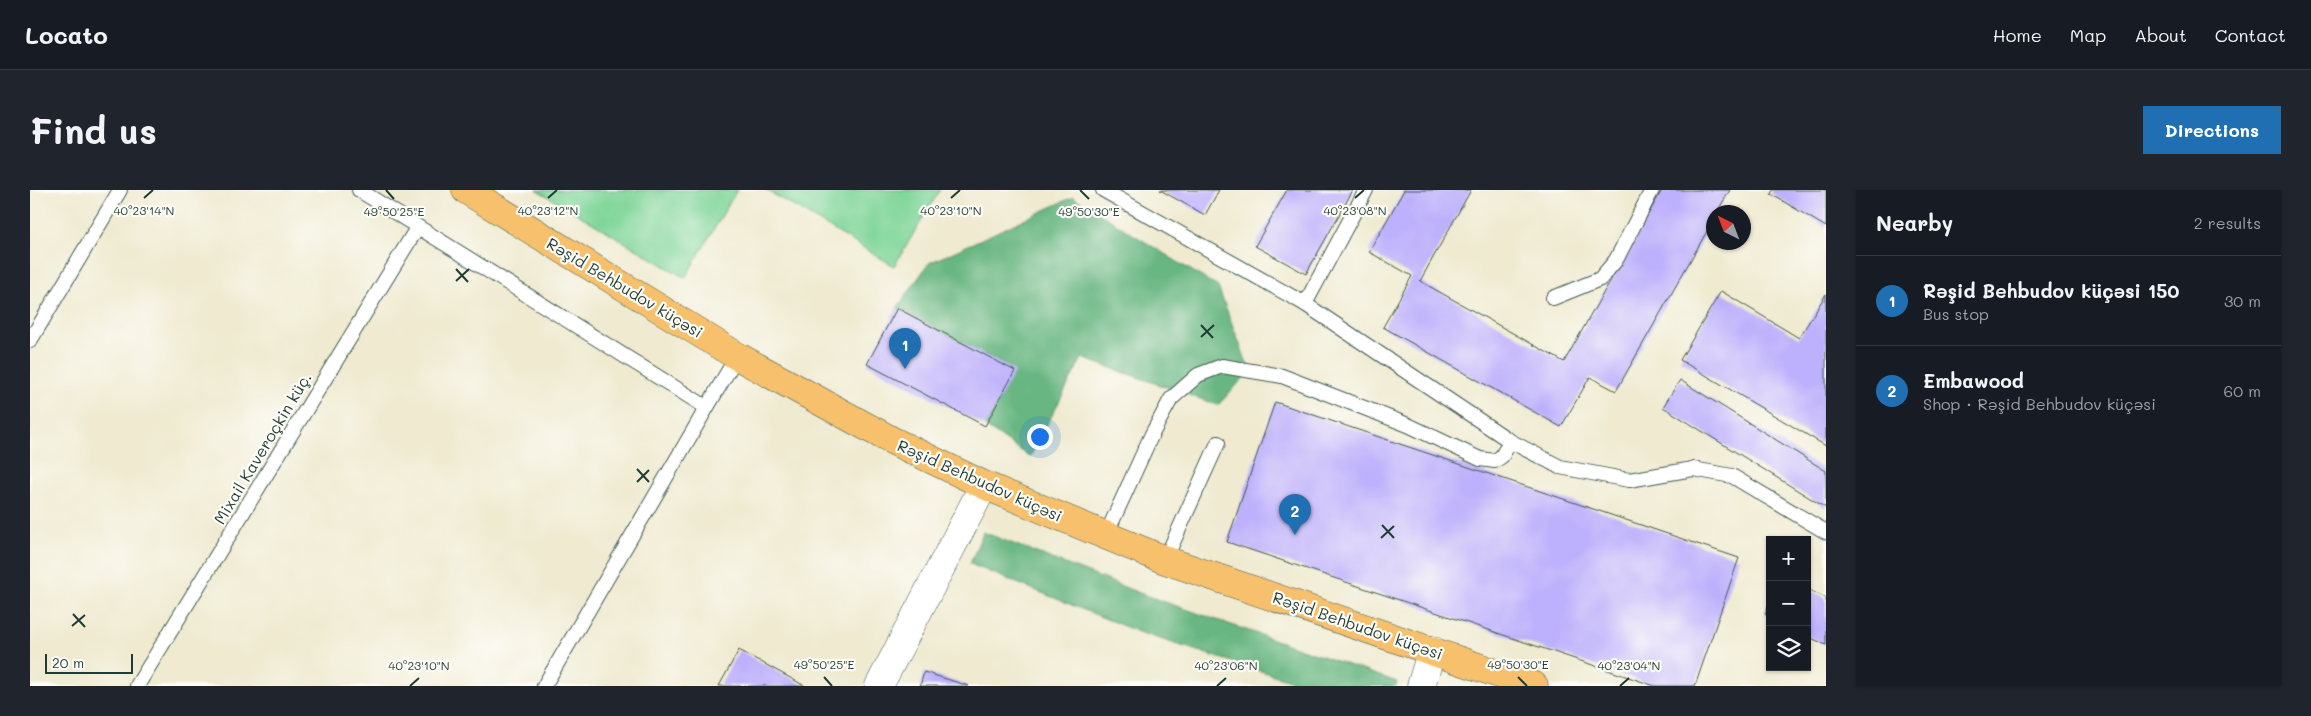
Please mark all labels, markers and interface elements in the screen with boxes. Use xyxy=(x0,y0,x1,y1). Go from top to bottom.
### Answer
text: Locato xyxy=(25,19,108,50)
text: Home xyxy=(1993,23,2042,47)
text: Map xyxy=(2070,23,2106,47)
text: About xyxy=(2134,23,2187,47)
text: Contact xyxy=(2215,23,2286,47)
button: Directions xyxy=(2143,106,2281,154)
text: Find us xyxy=(30,107,157,153)
text: 40°23'14"N xyxy=(114,202,174,218)
text: 40°23'12"N xyxy=(518,202,578,218)
text: 40°23'10"N xyxy=(920,202,982,218)
text: 40°23'08"N xyxy=(1323,202,1387,218)
text: 49°50'25"E xyxy=(364,203,424,219)
text: 49°50'30"E xyxy=(1058,203,1120,219)
north arrow xyxy=(1706,205,1751,250)
text: Nearby xyxy=(1876,209,1953,236)
text: 2 results xyxy=(2194,212,2261,233)
street label: Rəşid Behbudov küçəsi xyxy=(543,232,707,342)
text: Rəşid Behbudov küçəsi 150 xyxy=(1923,278,2180,303)
text: 1 xyxy=(1888,290,1896,311)
text: 30 m xyxy=(2224,290,2261,311)
text: Bus stop xyxy=(1923,303,1989,324)
pin: 1 xyxy=(889,328,921,369)
street label: Mixail Kaveroçkin küç. xyxy=(208,368,316,528)
text: Embawood xyxy=(1923,368,2024,393)
text: 2 xyxy=(1888,380,1896,401)
text: 60 m xyxy=(2224,380,2261,401)
text: Shop · Rəşid Behbudov küçəsi xyxy=(1923,393,2156,414)
your location xyxy=(1027,424,1053,450)
street label: Rəşid Behbudov küçəsi xyxy=(894,434,1066,526)
pin: 2 xyxy=(1279,494,1311,535)
map controls xyxy=(1766,536,1811,671)
button: + xyxy=(1766,536,1811,581)
button: − xyxy=(1766,581,1811,626)
street label: Rəşid Behbudov küçəsi xyxy=(1270,586,1446,664)
button: layers xyxy=(1766,626,1811,671)
scale bar xyxy=(45,651,132,674)
text: 20 m xyxy=(52,653,84,672)
text: 49°50'25"E xyxy=(794,656,854,672)
text: 49°50'30"E xyxy=(1487,656,1549,672)
text: 40°23'10"N xyxy=(388,657,450,673)
text: 40°23'06"N xyxy=(1194,657,1258,673)
text: 40°23'04"N xyxy=(1598,657,1660,673)

